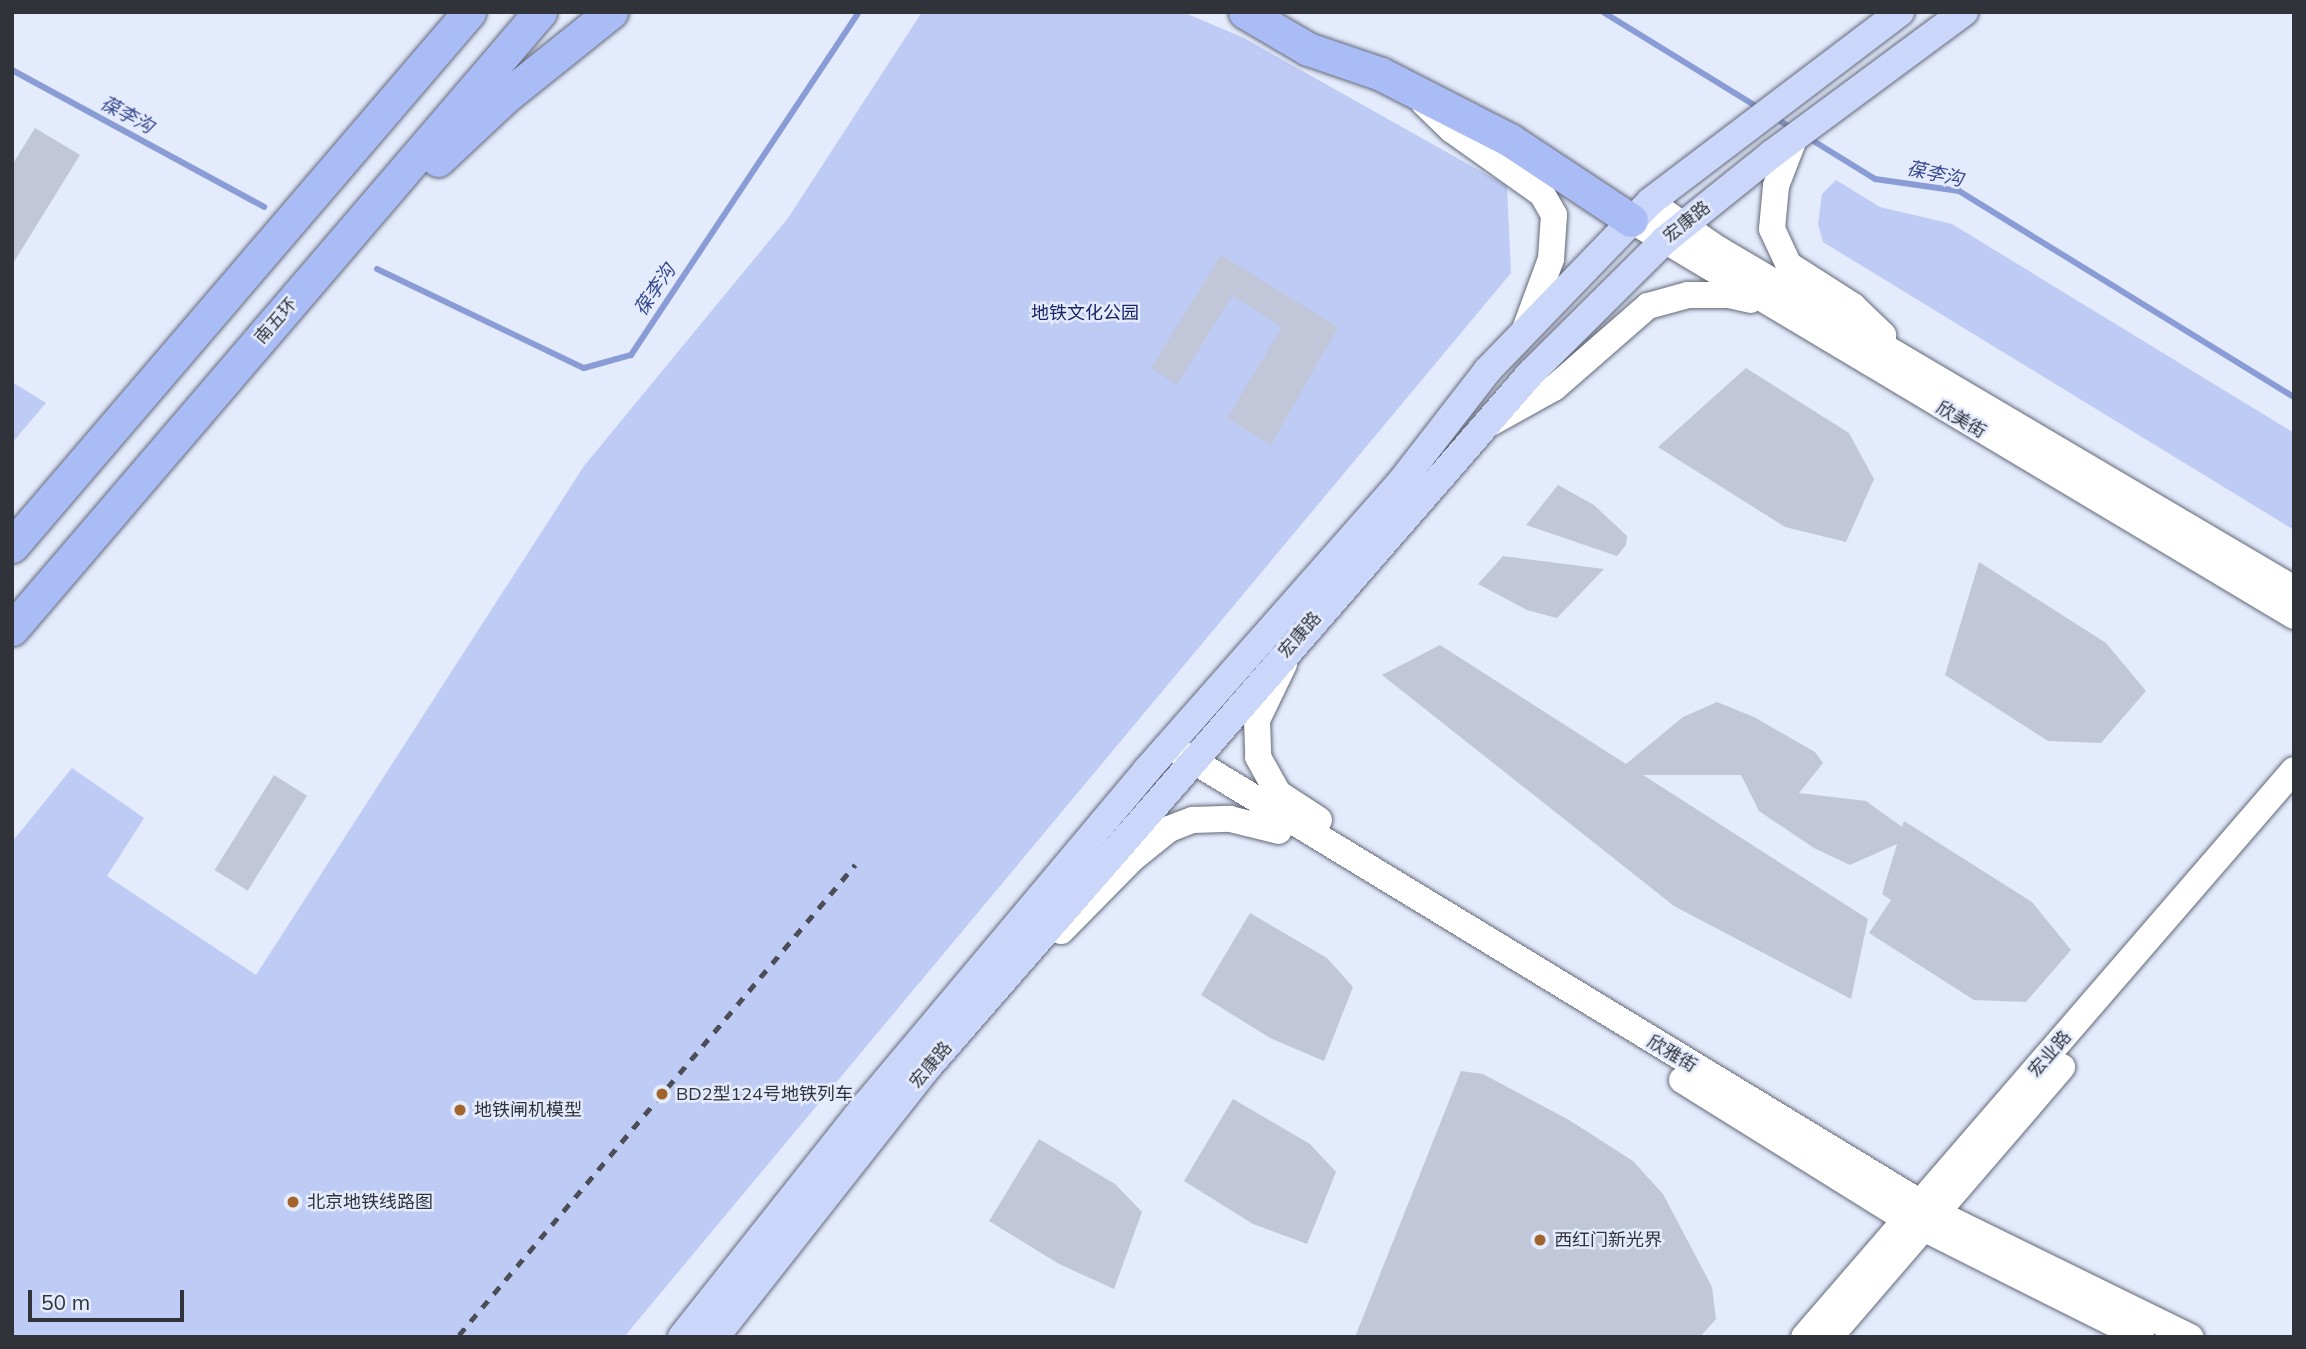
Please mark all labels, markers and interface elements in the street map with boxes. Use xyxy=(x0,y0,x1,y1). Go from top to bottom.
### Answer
water label: 葆李沟 xyxy=(96,92,158,138)
water label: 葆李沟 xyxy=(1905,157,1965,191)
street label: 宏康路 xyxy=(1659,197,1715,247)
water label: 葆李沟 xyxy=(630,260,680,320)
street label: 南五环 xyxy=(250,294,302,348)
park label: 地铁文化公园 xyxy=(1031,302,1139,324)
street label: 欣美街 xyxy=(1932,397,1990,443)
street label: 宏康路 xyxy=(1274,608,1326,662)
street label: 宏业路 xyxy=(2024,1027,2076,1081)
street label: 欣雅街 xyxy=(1643,1031,1701,1077)
street label: 宏康路 xyxy=(905,1037,957,1093)
place label: BD2型124号地铁列车 xyxy=(676,1083,853,1105)
marker: BD2型124号地铁列车 xyxy=(654,1086,670,1102)
place label: 地铁闸机模型 xyxy=(474,1099,582,1121)
marker: 地铁闸机模型 xyxy=(452,1102,468,1118)
place label: 北京地铁线路图 xyxy=(307,1191,433,1213)
marker: 北京地铁线路图 xyxy=(285,1194,301,1210)
place label: 西红门新光界 xyxy=(1554,1229,1662,1251)
marker: 西红门新光界 xyxy=(1532,1232,1548,1248)
scale bar xyxy=(32,1276,187,1320)
text: 50 m xyxy=(41,1289,90,1315)

